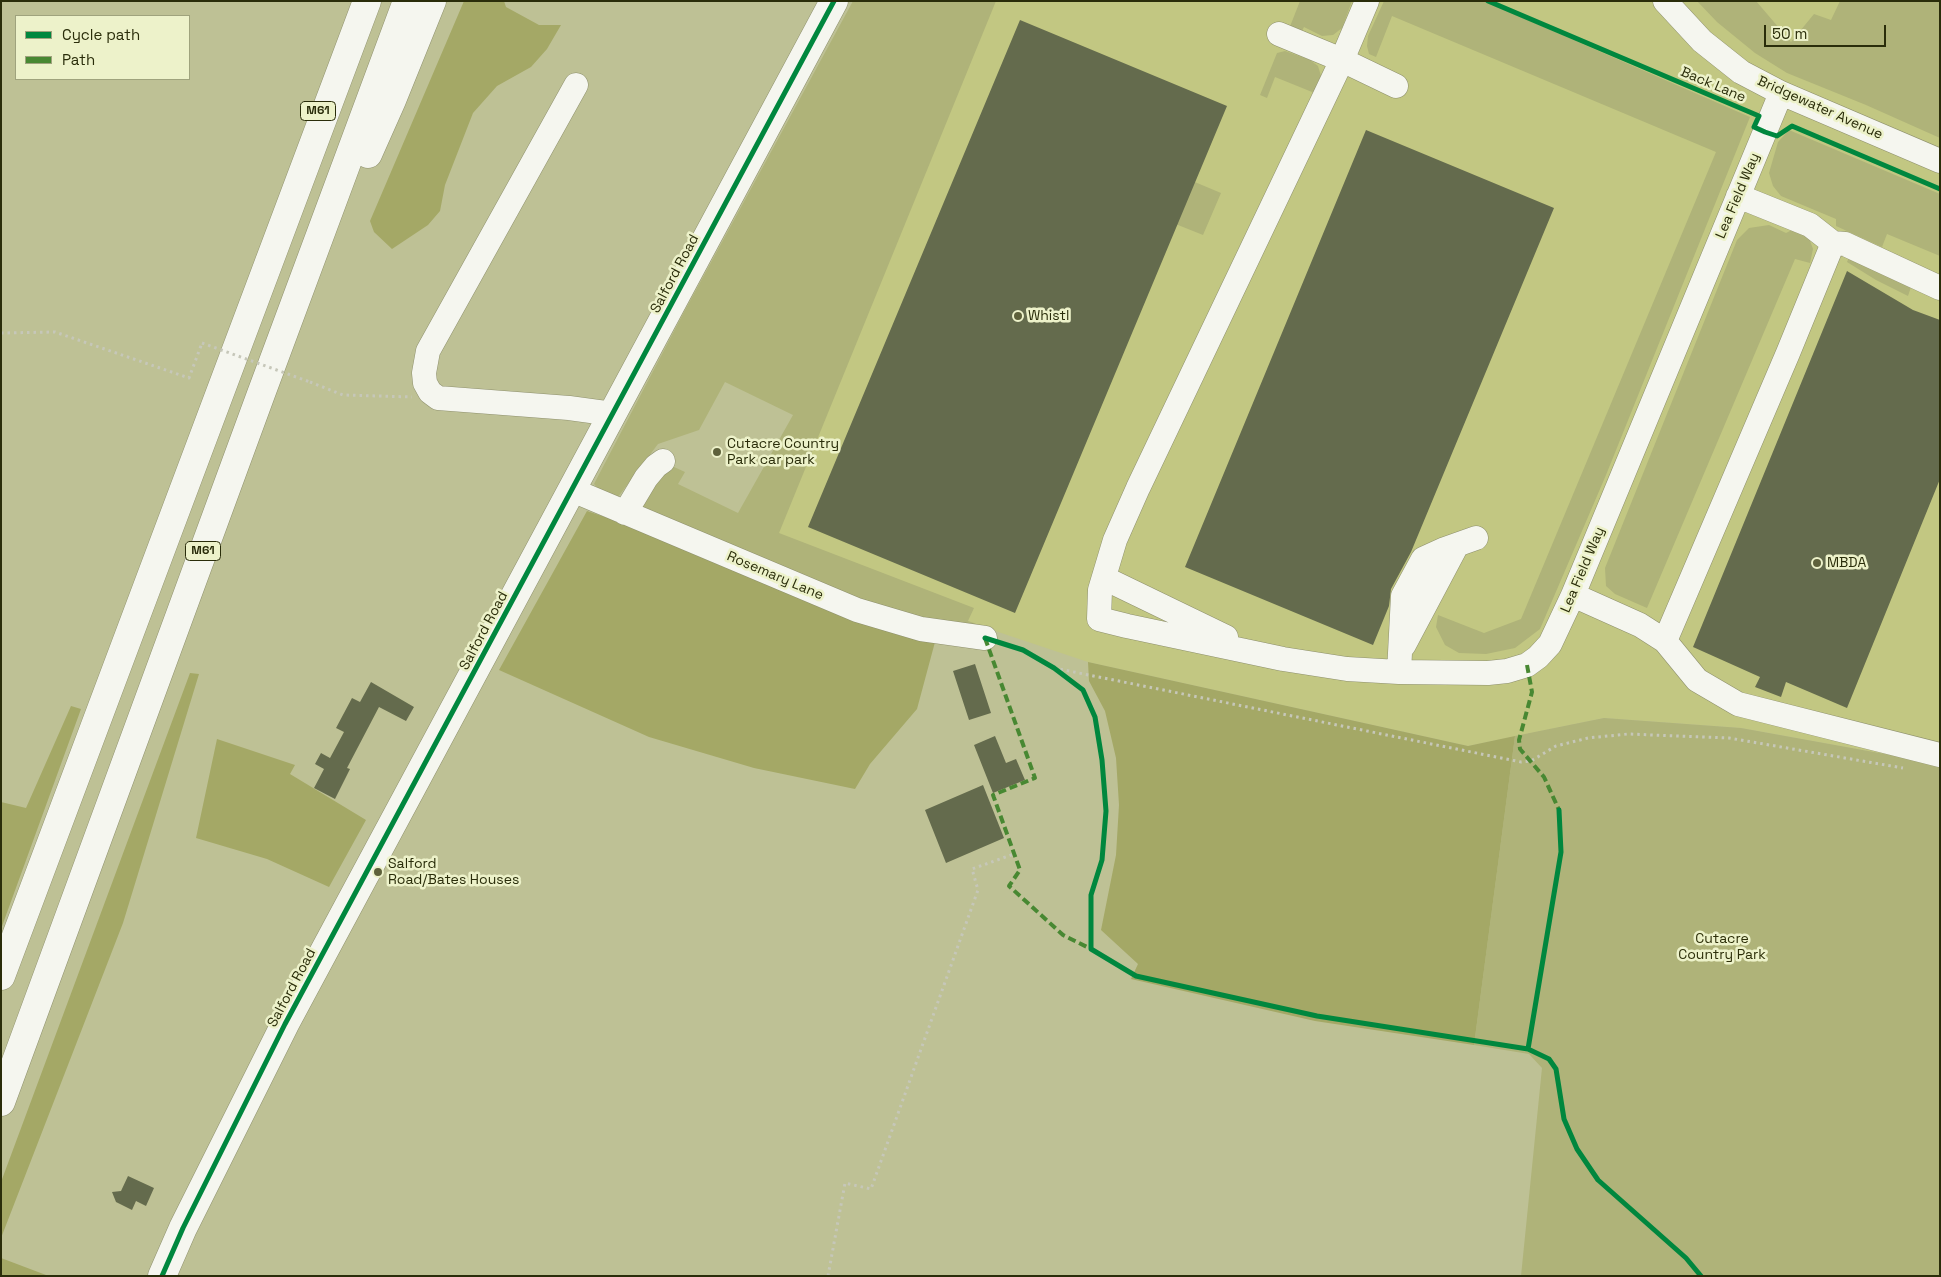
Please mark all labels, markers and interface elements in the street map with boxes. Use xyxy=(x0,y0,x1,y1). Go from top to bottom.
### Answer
legend xyxy=(15,15,190,80)
scale bar xyxy=(1766,15,1888,47)
text: 50 m xyxy=(1772,24,1807,43)
text: Cycle path xyxy=(62,25,140,44)
text: Path xyxy=(62,50,95,69)
street label: Back Lane xyxy=(1678,64,1748,106)
street label: Bridgewater Avenue xyxy=(1755,73,1885,143)
road number: M61 xyxy=(300,102,336,120)
street label: Lea Field Way xyxy=(1712,151,1764,241)
street label: Salford Road xyxy=(647,232,703,316)
place label: Whistl xyxy=(1028,308,1069,324)
marker: Whistl xyxy=(1012,310,1024,322)
place label: Cutacre Country Park car park xyxy=(727,436,839,468)
marker: Cutacre Country Park car park xyxy=(711,446,723,458)
street label: Lea Field Way xyxy=(1557,525,1609,615)
road number: M61 xyxy=(186,542,220,560)
street label: Rosemary Lane xyxy=(724,548,826,604)
place label: MBDA xyxy=(1827,555,1866,571)
marker: MBDA xyxy=(1811,557,1823,569)
street label: Salford Road xyxy=(456,589,512,673)
place label: Salford Road/Bates Houses xyxy=(388,856,519,889)
marker: Salford Road/Bates Houses xyxy=(372,866,384,878)
park label: Cutacre Country Park xyxy=(1678,931,1766,964)
street label: Salford Road xyxy=(264,946,320,1030)

